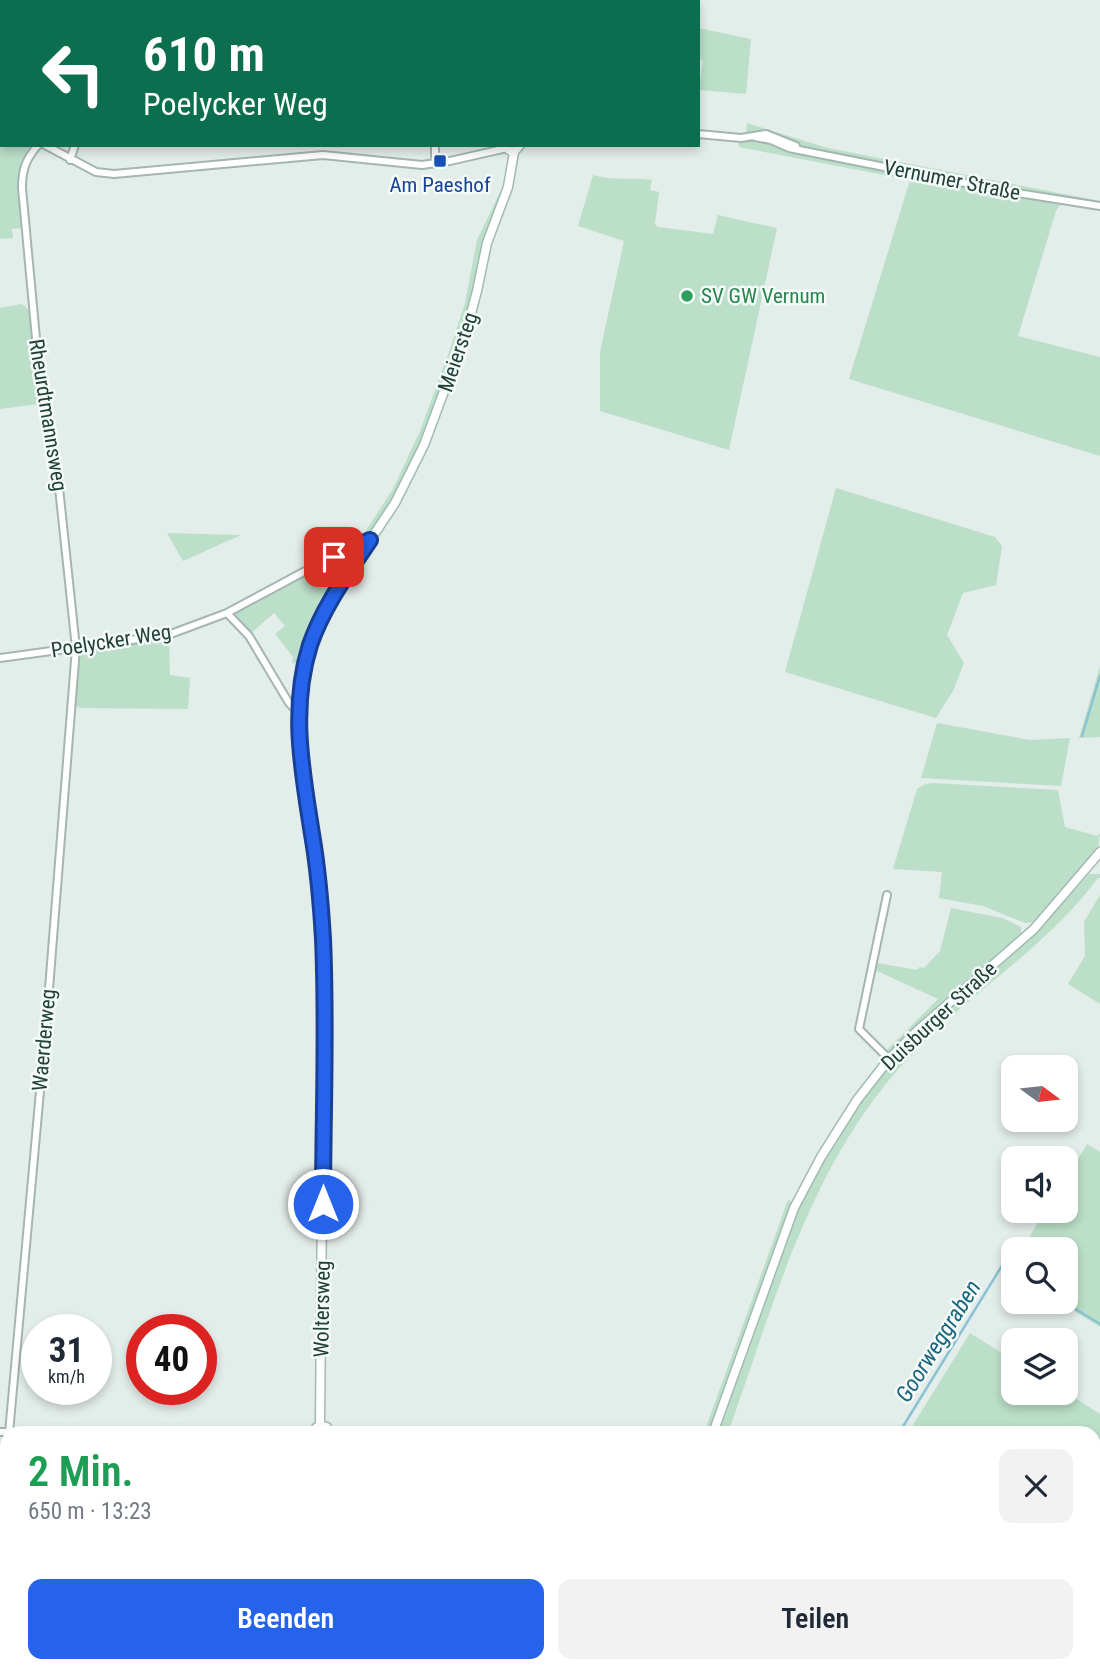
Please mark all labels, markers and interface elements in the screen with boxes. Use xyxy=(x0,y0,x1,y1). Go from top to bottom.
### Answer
text: 610 m xyxy=(143,26,265,83)
icon: left xyxy=(28,28,119,119)
text: Poelycker Weg xyxy=(143,85,328,123)
marker: Am Paeshof xyxy=(432,153,448,169)
street label: Vernumer Straße xyxy=(882,155,1023,205)
place label: Am Paeshof xyxy=(389,173,491,197)
place label: SV GW Vernum xyxy=(701,284,825,308)
marker: SV GW Vernum xyxy=(679,288,695,304)
street label: Meiersteg xyxy=(433,309,483,395)
street label: Rheurdtmannsweg xyxy=(24,337,72,493)
pin xyxy=(304,527,364,587)
icon: arrive xyxy=(315,538,353,576)
street label: Poelycker Weg xyxy=(49,620,173,662)
street label: Duisburger Straße xyxy=(876,956,1002,1075)
street label: Waerderweg xyxy=(28,988,60,1092)
north arrow xyxy=(1001,1055,1078,1132)
map controls xyxy=(1001,1055,1078,1405)
button: sound xyxy=(1001,1146,1078,1223)
position arrow xyxy=(286,1167,360,1241)
button: search xyxy=(1001,1237,1078,1314)
street label: Woltersweg xyxy=(309,1260,335,1358)
water label: Goorweggraben xyxy=(890,1275,987,1407)
speed limit sign: 40 xyxy=(126,1314,217,1405)
button: layers xyxy=(1001,1328,1078,1405)
text: 31 xyxy=(49,1330,84,1371)
text: km/h xyxy=(48,1366,85,1387)
text: 2 Min. xyxy=(28,1447,134,1496)
button: close xyxy=(999,1449,1073,1523)
text: 650 m · 13:23 xyxy=(28,1498,152,1525)
button: Beenden xyxy=(28,1579,544,1659)
button: Teilen xyxy=(558,1579,1073,1659)

